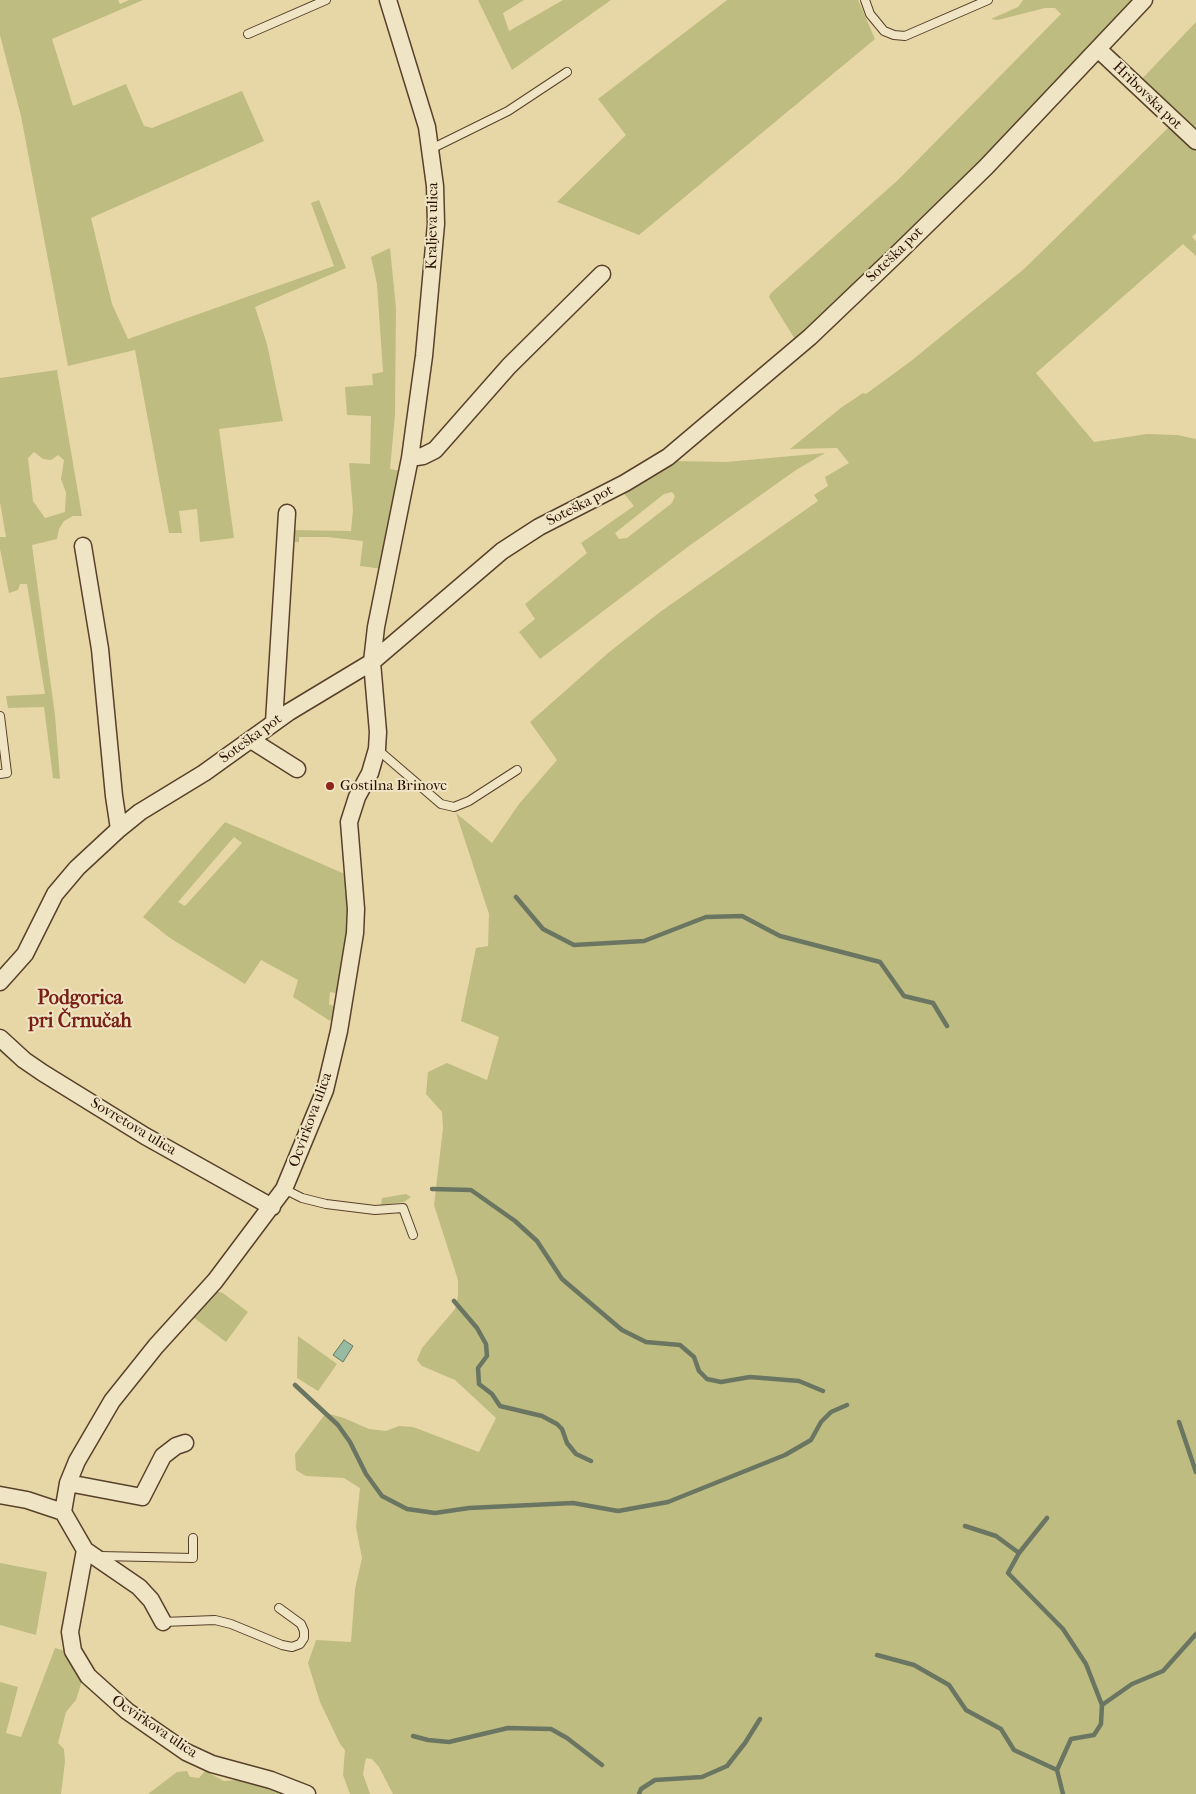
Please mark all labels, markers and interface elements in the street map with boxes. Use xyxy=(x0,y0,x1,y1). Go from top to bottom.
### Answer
street label: Hribovska pot xyxy=(1108,58,1186,134)
street label: Kraljeva ulica xyxy=(423,182,443,270)
street label: Soteška pot xyxy=(863,223,927,287)
street label: Soteška pot xyxy=(544,482,616,530)
street label: Soteška pot xyxy=(216,710,286,768)
place label: Gostilna Brinovc xyxy=(340,777,447,795)
marker: Gostilna Brinovc xyxy=(324,780,336,792)
district label: Podgorica pri Črnučah xyxy=(28,987,132,1034)
street label: Ocvirkova ulica xyxy=(286,1070,336,1170)
street label: Sovretova ulica xyxy=(87,1094,179,1160)
street label: Ocvirkova ulica xyxy=(108,1692,200,1762)

